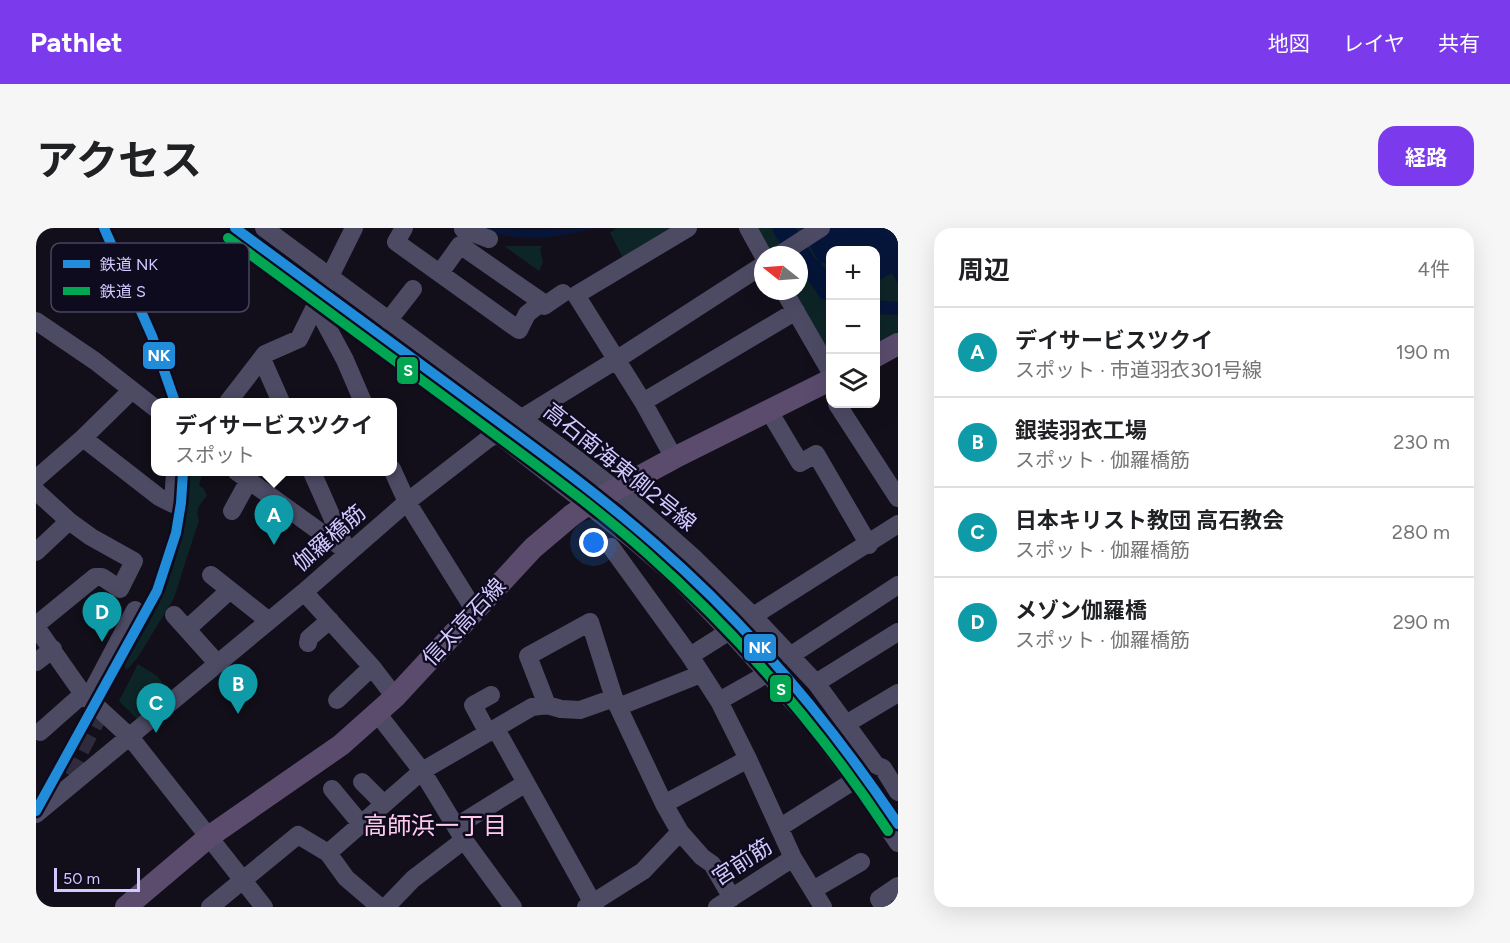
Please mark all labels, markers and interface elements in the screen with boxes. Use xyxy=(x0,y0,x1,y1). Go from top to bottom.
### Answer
text: Pathlet xyxy=(30,25,122,59)
text: 地図 xyxy=(1268,31,1310,56)
text: レイヤ xyxy=(1343,31,1405,56)
text: 共有 xyxy=(1438,31,1480,56)
button: 経路 xyxy=(1378,126,1474,186)
text: アクセス xyxy=(36,135,202,186)
legend xyxy=(51,243,249,312)
north arrow xyxy=(754,246,808,300)
map controls xyxy=(826,246,880,408)
button: + xyxy=(826,246,880,300)
text: 周辺 xyxy=(958,254,1010,286)
text: 鉄道 NK xyxy=(100,255,158,274)
text: 4件 xyxy=(1418,257,1450,281)
text: 鉄道 S xyxy=(100,282,146,301)
button: − xyxy=(826,300,880,354)
text: デイサービスツクイ xyxy=(1015,327,1213,354)
text: A xyxy=(970,340,985,364)
text: 190 m xyxy=(1396,340,1450,364)
line badge: NK xyxy=(142,341,176,370)
text: NK xyxy=(147,346,171,365)
button: layers xyxy=(826,354,880,408)
line badge: S xyxy=(396,356,419,385)
text: スポット · 市道羽衣301号線 xyxy=(1015,358,1262,382)
text: S xyxy=(403,361,413,380)
street label: 高石南海東側2号線 xyxy=(538,397,702,537)
popup xyxy=(151,398,397,476)
text: デイサービスツクイ xyxy=(175,412,373,439)
text: 銀装羽衣工場 xyxy=(1015,417,1147,444)
text: B xyxy=(971,430,984,454)
text: 230 m xyxy=(1393,430,1450,454)
text: スポット xyxy=(175,443,255,467)
text: スポット · 伽羅橋筋 xyxy=(1015,448,1190,472)
pin: A xyxy=(254,496,294,545)
street label: 伽羅橋筋 xyxy=(287,499,371,577)
text: 日本キリスト教団 高石教会 xyxy=(1015,507,1284,534)
text: C xyxy=(970,520,985,544)
text: 280 m xyxy=(1392,520,1450,544)
your location xyxy=(579,528,608,557)
text: スポット · 伽羅橋筋 xyxy=(1015,538,1190,562)
street label: 信太高石線 xyxy=(417,573,511,671)
pin: D xyxy=(82,592,122,642)
text: メゾン伽羅橋 xyxy=(1015,597,1147,624)
text: D xyxy=(971,610,985,634)
text: 290 m xyxy=(1393,610,1450,634)
text: スポット · 伽羅橋筋 xyxy=(1015,628,1190,652)
line badge: NK xyxy=(743,633,777,662)
text: NK xyxy=(748,638,772,657)
pin: B xyxy=(218,664,258,714)
line badge: S xyxy=(769,674,792,703)
text: S xyxy=(776,680,786,699)
pin: C xyxy=(136,684,176,733)
district label: 高師浜一丁目 xyxy=(363,811,507,840)
street label: 宮前筋 xyxy=(707,833,777,891)
scale bar xyxy=(54,865,140,892)
text: 50 m xyxy=(63,869,100,888)

